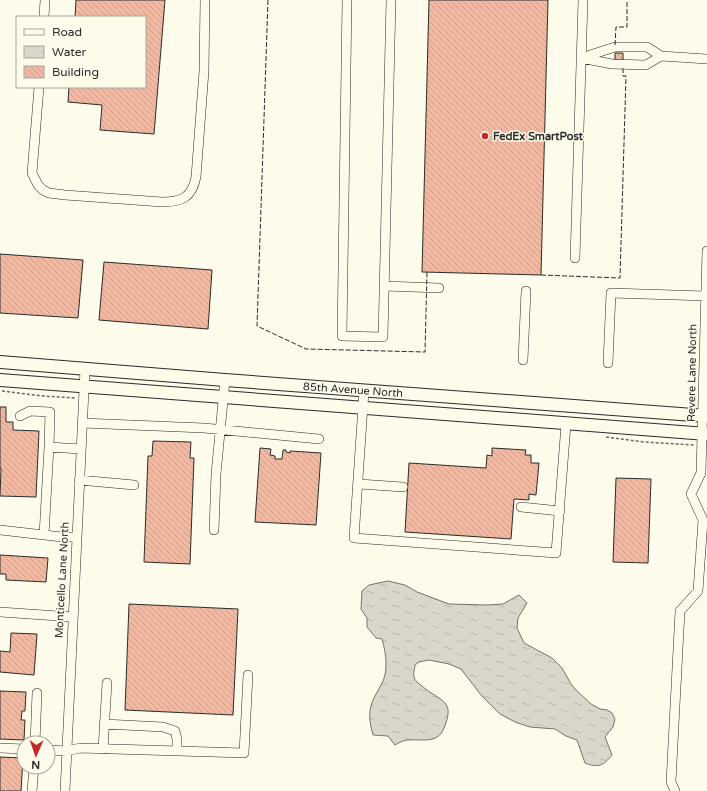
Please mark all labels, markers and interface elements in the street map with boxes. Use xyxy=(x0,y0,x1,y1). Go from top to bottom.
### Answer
legend xyxy=(16,16,146,88)
text: Road xyxy=(52,25,82,39)
text: Water xyxy=(52,45,87,59)
text: Building xyxy=(52,65,99,79)
place label: FedEx SmartPost xyxy=(493,130,584,143)
marker: FedEx SmartPost xyxy=(480,131,490,141)
street label: Revere Lane North xyxy=(685,324,699,422)
street label: 85th Avenue North xyxy=(303,380,403,400)
street label: Monticello Lane North xyxy=(52,521,72,639)
north arrow xyxy=(16,735,56,775)
text: N xyxy=(31,758,40,771)

